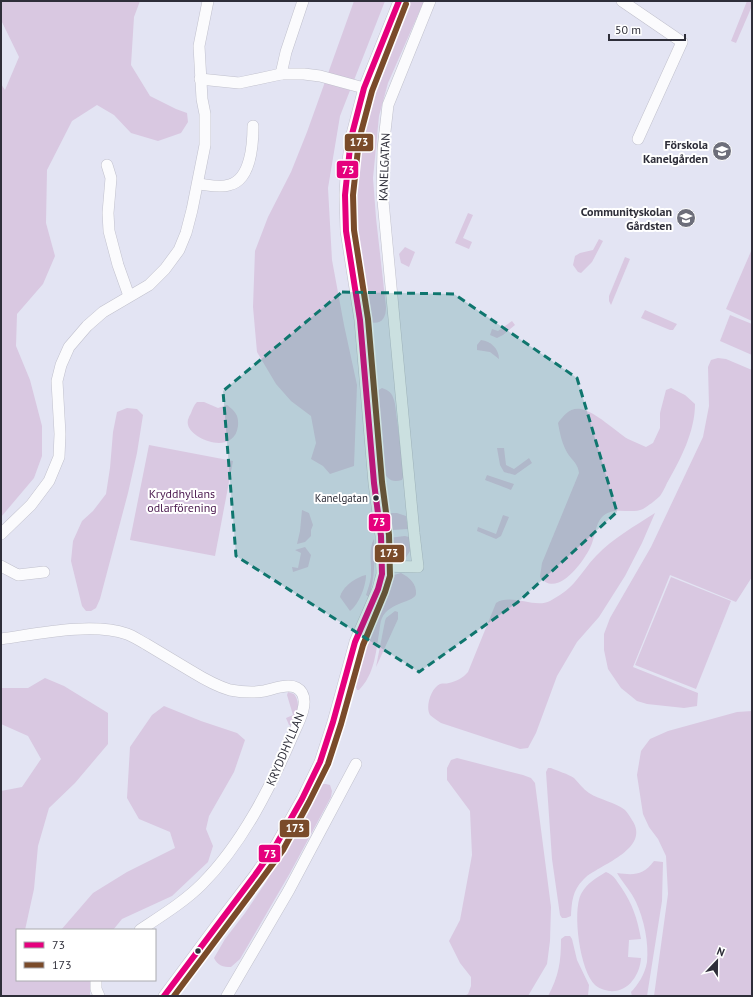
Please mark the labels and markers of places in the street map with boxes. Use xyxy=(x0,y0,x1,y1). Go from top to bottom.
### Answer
place label: Förskola Kanelgården xyxy=(643,137,708,166)
school or university icon: Förskola Kanelgården xyxy=(711,140,733,162)
place label: Communityskolan Gårdsten xyxy=(581,204,672,233)
school or university icon: Communityskolan Gårdsten xyxy=(675,207,697,229)
place label: Kanelgatan xyxy=(315,491,368,505)
marker: Kanelgatan xyxy=(371,493,381,503)
unlabelled marker xyxy=(193,946,203,956)

